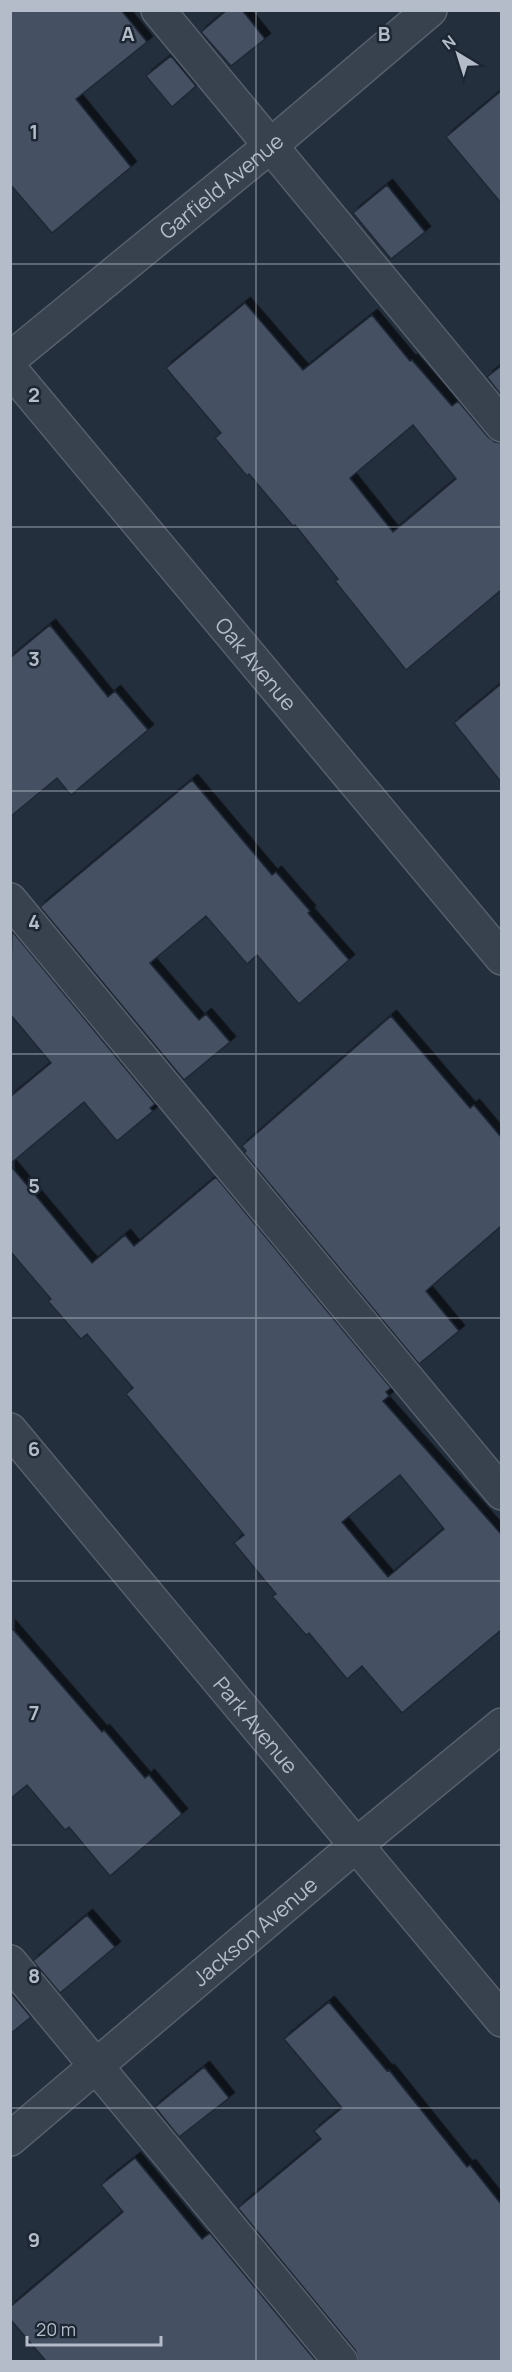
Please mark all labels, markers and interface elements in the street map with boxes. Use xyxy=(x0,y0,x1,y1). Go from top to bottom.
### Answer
text: A xyxy=(121,20,135,47)
text: B xyxy=(378,20,391,47)
north arrow xyxy=(428,24,488,84)
text: N xyxy=(437,30,460,54)
text: 1 xyxy=(30,118,38,145)
street label: Garfield Avenue xyxy=(153,127,289,245)
text: 2 xyxy=(28,381,40,408)
street label: Oak Avenue xyxy=(209,611,303,716)
text: 3 xyxy=(28,645,40,672)
text: 4 xyxy=(28,908,40,935)
text: 5 xyxy=(28,1172,40,1199)
text: 6 xyxy=(28,1435,40,1462)
street label: Park Avenue xyxy=(207,1671,304,1779)
text: 7 xyxy=(29,1699,39,1726)
street label: Jackson Avenue xyxy=(186,1870,323,1992)
text: 8 xyxy=(28,1962,40,1989)
text: 9 xyxy=(28,2226,40,2253)
scale bar xyxy=(27,2309,160,2347)
text: 20 m xyxy=(36,2317,76,2341)

